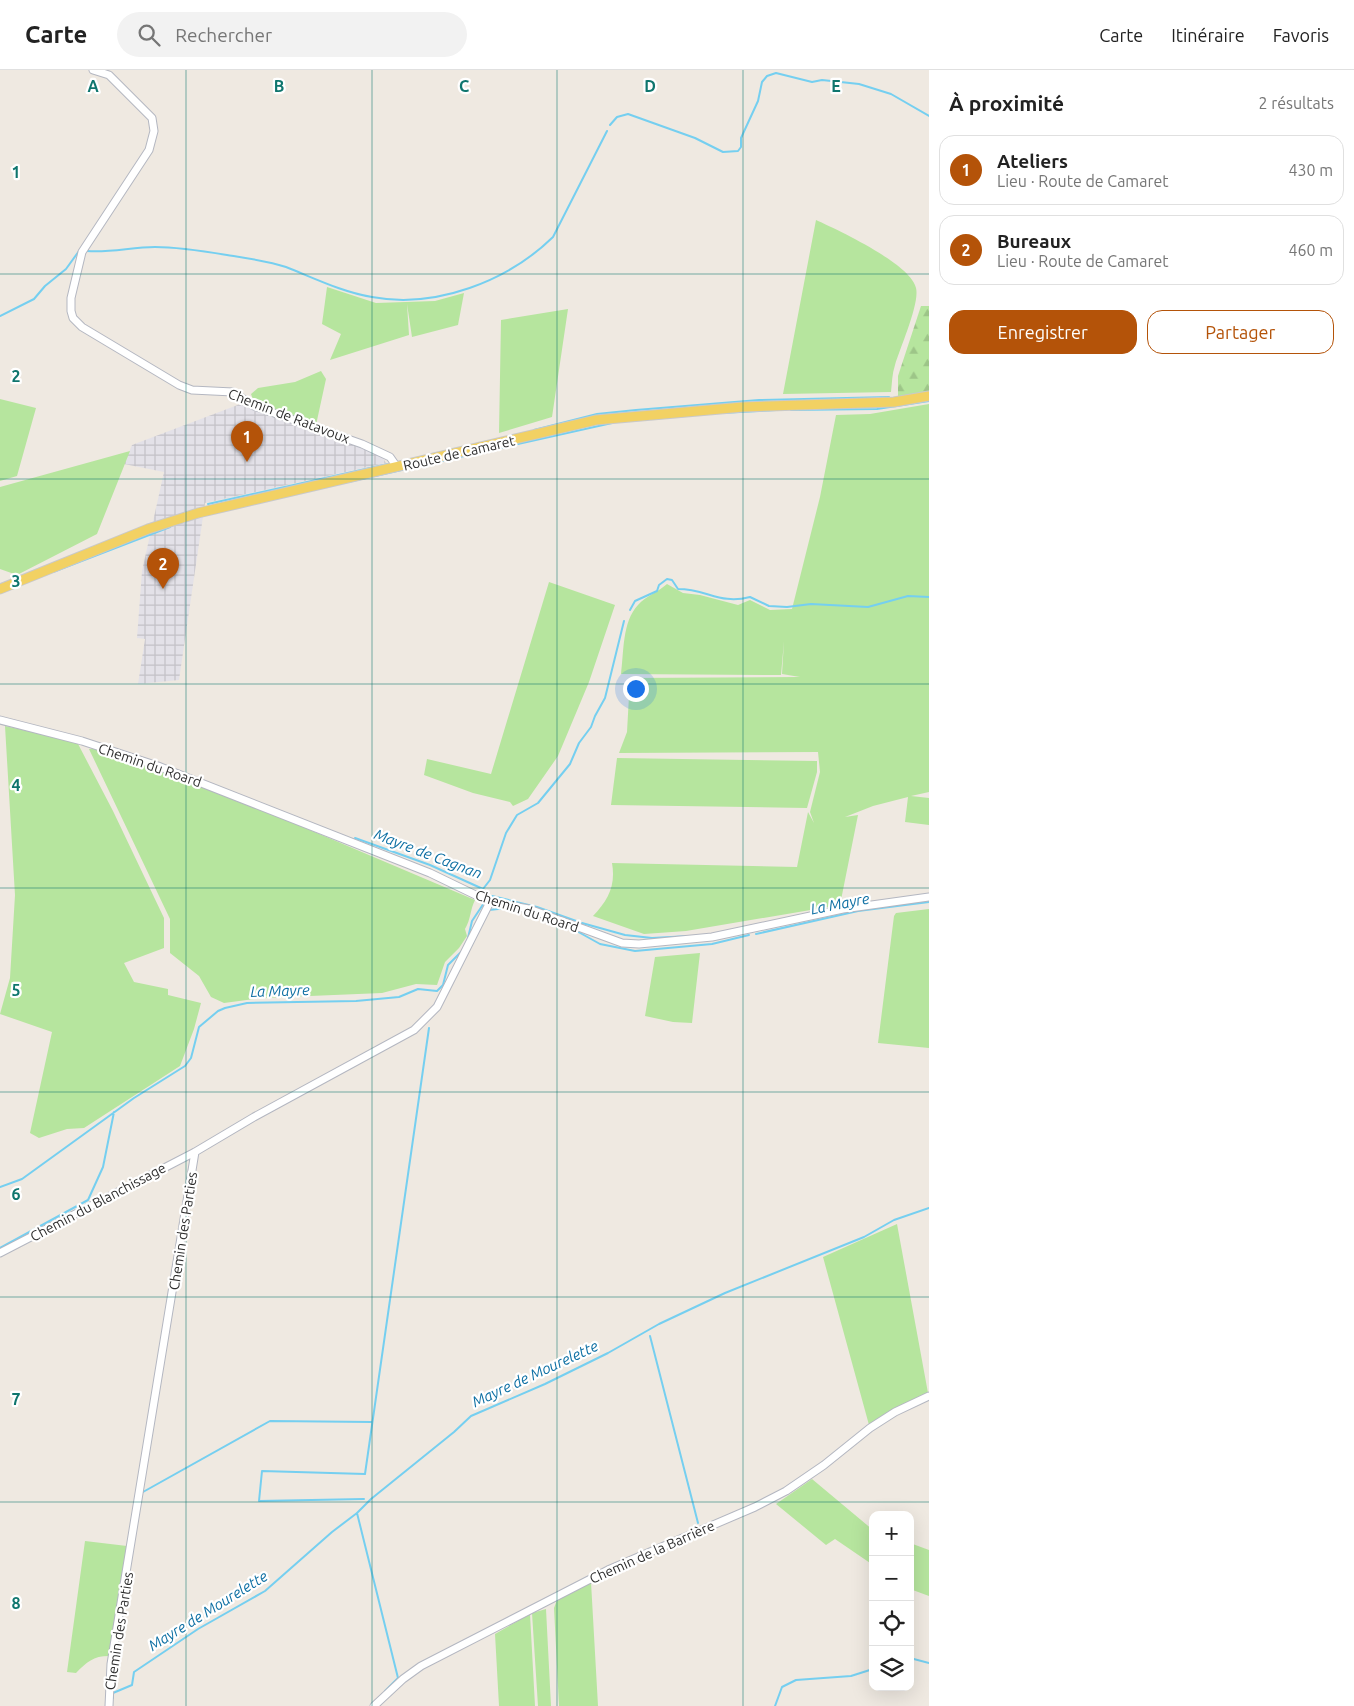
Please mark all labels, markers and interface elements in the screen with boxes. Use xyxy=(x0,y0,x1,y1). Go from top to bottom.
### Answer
search box xyxy=(117,12,467,57)
text: Carte xyxy=(25,21,87,48)
icon: search xyxy=(135,21,163,49)
text: Rechercher xyxy=(175,24,272,46)
text: Carte xyxy=(1099,25,1143,45)
text: Itinéraire xyxy=(1171,25,1245,45)
text: Favoris xyxy=(1273,25,1329,45)
text: A xyxy=(87,77,99,95)
text: B xyxy=(274,77,284,95)
text: C xyxy=(459,77,469,95)
text: D xyxy=(644,77,656,95)
text: E xyxy=(831,77,841,95)
text: À proximité xyxy=(949,91,1064,115)
text: 2 résultats xyxy=(1258,94,1334,112)
text: Ateliers xyxy=(997,150,1068,172)
text: 1 xyxy=(961,161,971,179)
text: 430 m xyxy=(1288,161,1333,179)
text: 1 xyxy=(11,163,21,181)
text: Lieu · Route de Camaret xyxy=(997,172,1169,190)
text: Bureaux xyxy=(997,230,1071,252)
text: 2 xyxy=(961,241,971,259)
text: 460 m xyxy=(1288,241,1333,259)
text: Lieu · Route de Camaret xyxy=(997,252,1169,270)
button: Enregistrer xyxy=(949,310,1137,354)
button: Partager xyxy=(1147,310,1334,354)
text: 2 xyxy=(11,367,21,385)
street label: Chemin de Ratavoux xyxy=(226,385,352,447)
pin: 1 xyxy=(231,421,263,462)
street label: Route de Camaret xyxy=(402,432,517,474)
pin: 2 xyxy=(147,548,179,589)
text: 3 xyxy=(11,572,21,590)
your location xyxy=(623,676,649,702)
street label: Chemin du Roard xyxy=(96,740,204,790)
text: 4 xyxy=(11,776,21,794)
water label: Mayre de Cagnan xyxy=(372,825,484,882)
street label: Chemin du Roard xyxy=(473,887,581,935)
water label: La Mayre xyxy=(809,889,871,918)
text: 5 xyxy=(11,981,21,999)
water label: La Mayre xyxy=(250,981,310,1000)
street label: Chemin du Blanchissage xyxy=(27,1159,169,1245)
street label: Chemin des Parties xyxy=(166,1171,200,1291)
text: 6 xyxy=(11,1185,21,1203)
water label: Mayre de Mourelette xyxy=(469,1337,601,1410)
text: 7 xyxy=(11,1390,21,1408)
map controls xyxy=(869,1511,914,1691)
button: + xyxy=(869,1511,914,1556)
street label: Chemin de la Barrière xyxy=(587,1517,717,1587)
button: − xyxy=(869,1556,914,1601)
water label: Mayre de Mourelette xyxy=(145,1567,271,1654)
street label: Chemin des Parties xyxy=(102,1571,136,1691)
text: 8 xyxy=(11,1594,21,1612)
button: locate xyxy=(869,1601,914,1646)
button: layers xyxy=(869,1646,914,1691)

